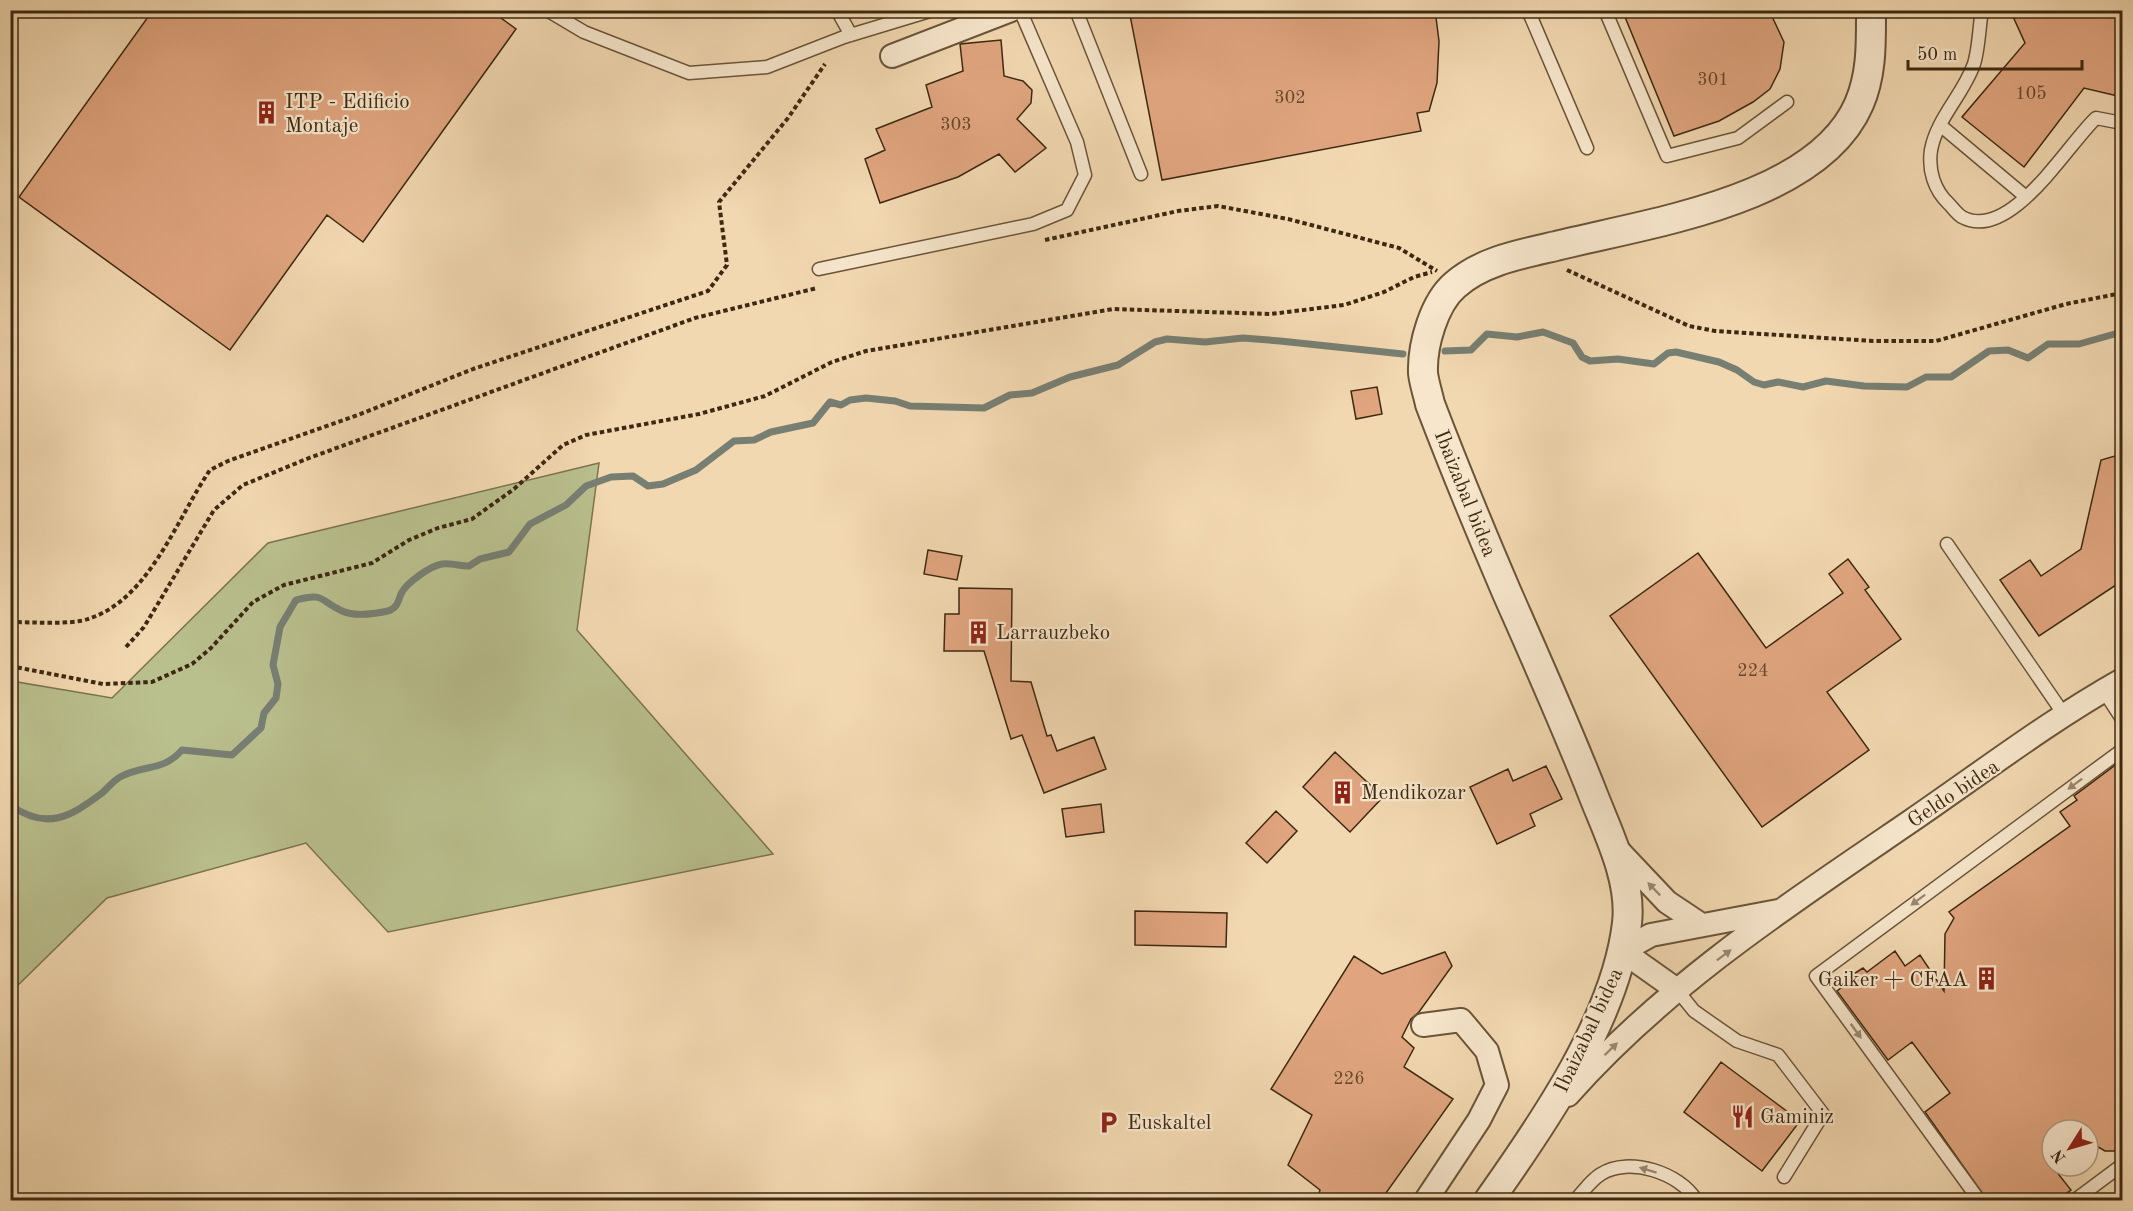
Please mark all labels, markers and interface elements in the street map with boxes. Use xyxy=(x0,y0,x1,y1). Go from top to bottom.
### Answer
scale bar xyxy=(1908,33,2082,71)
text: 50 m xyxy=(1917,46,1957,64)
house number: 301 xyxy=(1697,71,1729,89)
house number: 105 xyxy=(2015,85,2047,103)
house number: 302 xyxy=(1274,89,1306,107)
place label: ITP - Edificio Montaje xyxy=(285,92,410,137)
building icon: ITP - Edificio Montaje xyxy=(254,100,280,126)
house number: 303 xyxy=(940,116,972,134)
street label: Ibaizabal bidea xyxy=(1430,427,1500,560)
building icon: Larrauzbeko xyxy=(965,619,991,645)
place label: Larrauzbeko xyxy=(996,623,1110,644)
house number: 224 xyxy=(1737,662,1769,680)
street label: Geldo bidea xyxy=(1904,756,2003,832)
one-way arrow xyxy=(2067,778,2083,790)
building icon: Mendikozar xyxy=(1330,779,1356,805)
place label: Mendikozar xyxy=(1361,783,1466,804)
one-way arrow xyxy=(1648,882,1662,896)
one-way arrow xyxy=(1911,894,1926,906)
one-way arrow xyxy=(1716,950,1731,962)
street label: Ibaizabal bidea xyxy=(1551,965,1627,1096)
building icon: Gaiker + CFAA xyxy=(1973,966,1999,992)
place label: Gaiker + CFAA xyxy=(1818,970,1968,991)
one-way arrow xyxy=(1850,1023,1862,1039)
one-way arrow xyxy=(1604,1042,1618,1056)
house number: 226 xyxy=(1333,1070,1365,1088)
restaurant icon: Gaminiz xyxy=(1729,1103,1755,1129)
place label: Gaminiz xyxy=(1760,1107,1834,1128)
parking icon: Euskaltel xyxy=(1096,1109,1122,1135)
place label: Euskaltel xyxy=(1127,1113,1212,1134)
north arrow xyxy=(2040,1118,2100,1178)
text: N xyxy=(2049,1146,2070,1166)
one-way arrow xyxy=(1639,1165,1657,1174)

